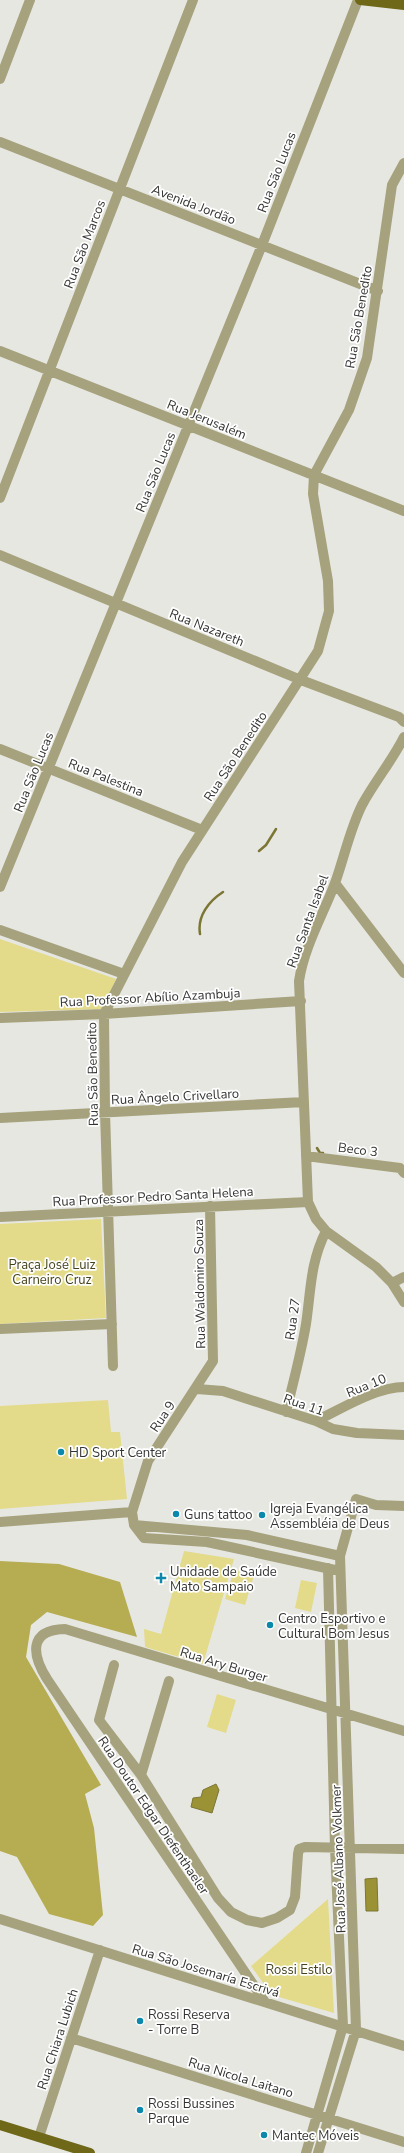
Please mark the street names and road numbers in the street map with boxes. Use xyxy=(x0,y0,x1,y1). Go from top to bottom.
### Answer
street label: Rua São Lucas xyxy=(253,129,301,215)
street label: Avenida Jordão xyxy=(149,181,238,229)
street label: Rua São Marcos xyxy=(60,197,110,291)
street label: Rua São Benedito xyxy=(341,264,377,370)
street label: Rua Jerusalém xyxy=(164,396,249,444)
street label: Rua São Lucas xyxy=(132,430,180,515)
street label: Rua Nazareth xyxy=(167,605,247,651)
street label: Rua São Benedito xyxy=(200,708,272,805)
street label: Rua São Lucas xyxy=(10,730,58,815)
street label: Rua Palestina xyxy=(65,755,146,801)
street label: Rua Santa Isabel xyxy=(283,872,333,971)
street label: Rua Professor Abílio Azambuja xyxy=(59,984,241,1012)
street label: Rua São Benedito xyxy=(83,1022,103,1126)
street label: Rua Ângelo Crivellaro xyxy=(110,1084,240,1109)
street label: Beco 3 xyxy=(337,1139,379,1161)
street label: Rua Professor Pedro Santa Helena xyxy=(52,1183,254,1211)
street label: Rua Waldomiro Souza xyxy=(190,1219,210,1349)
street label: Rua 27 xyxy=(281,1297,305,1341)
street label: Rua 10 xyxy=(344,1370,389,1402)
street label: Rua 11 xyxy=(281,1390,326,1420)
street label: Rua 9 xyxy=(146,1397,180,1436)
street label: Rua Ary Burger xyxy=(178,1643,270,1687)
street label: Rua Doutor Edgar Diefenthaeler xyxy=(93,1733,213,1898)
street label: Rua José Albano Volkmer xyxy=(327,1784,351,1933)
street label: Rua São Josemaría Escrivá xyxy=(130,1940,282,2002)
street label: Rua Chiara Lubich xyxy=(33,1986,83,2092)
street label: Rua Nicola Laitano xyxy=(186,2053,295,2103)

